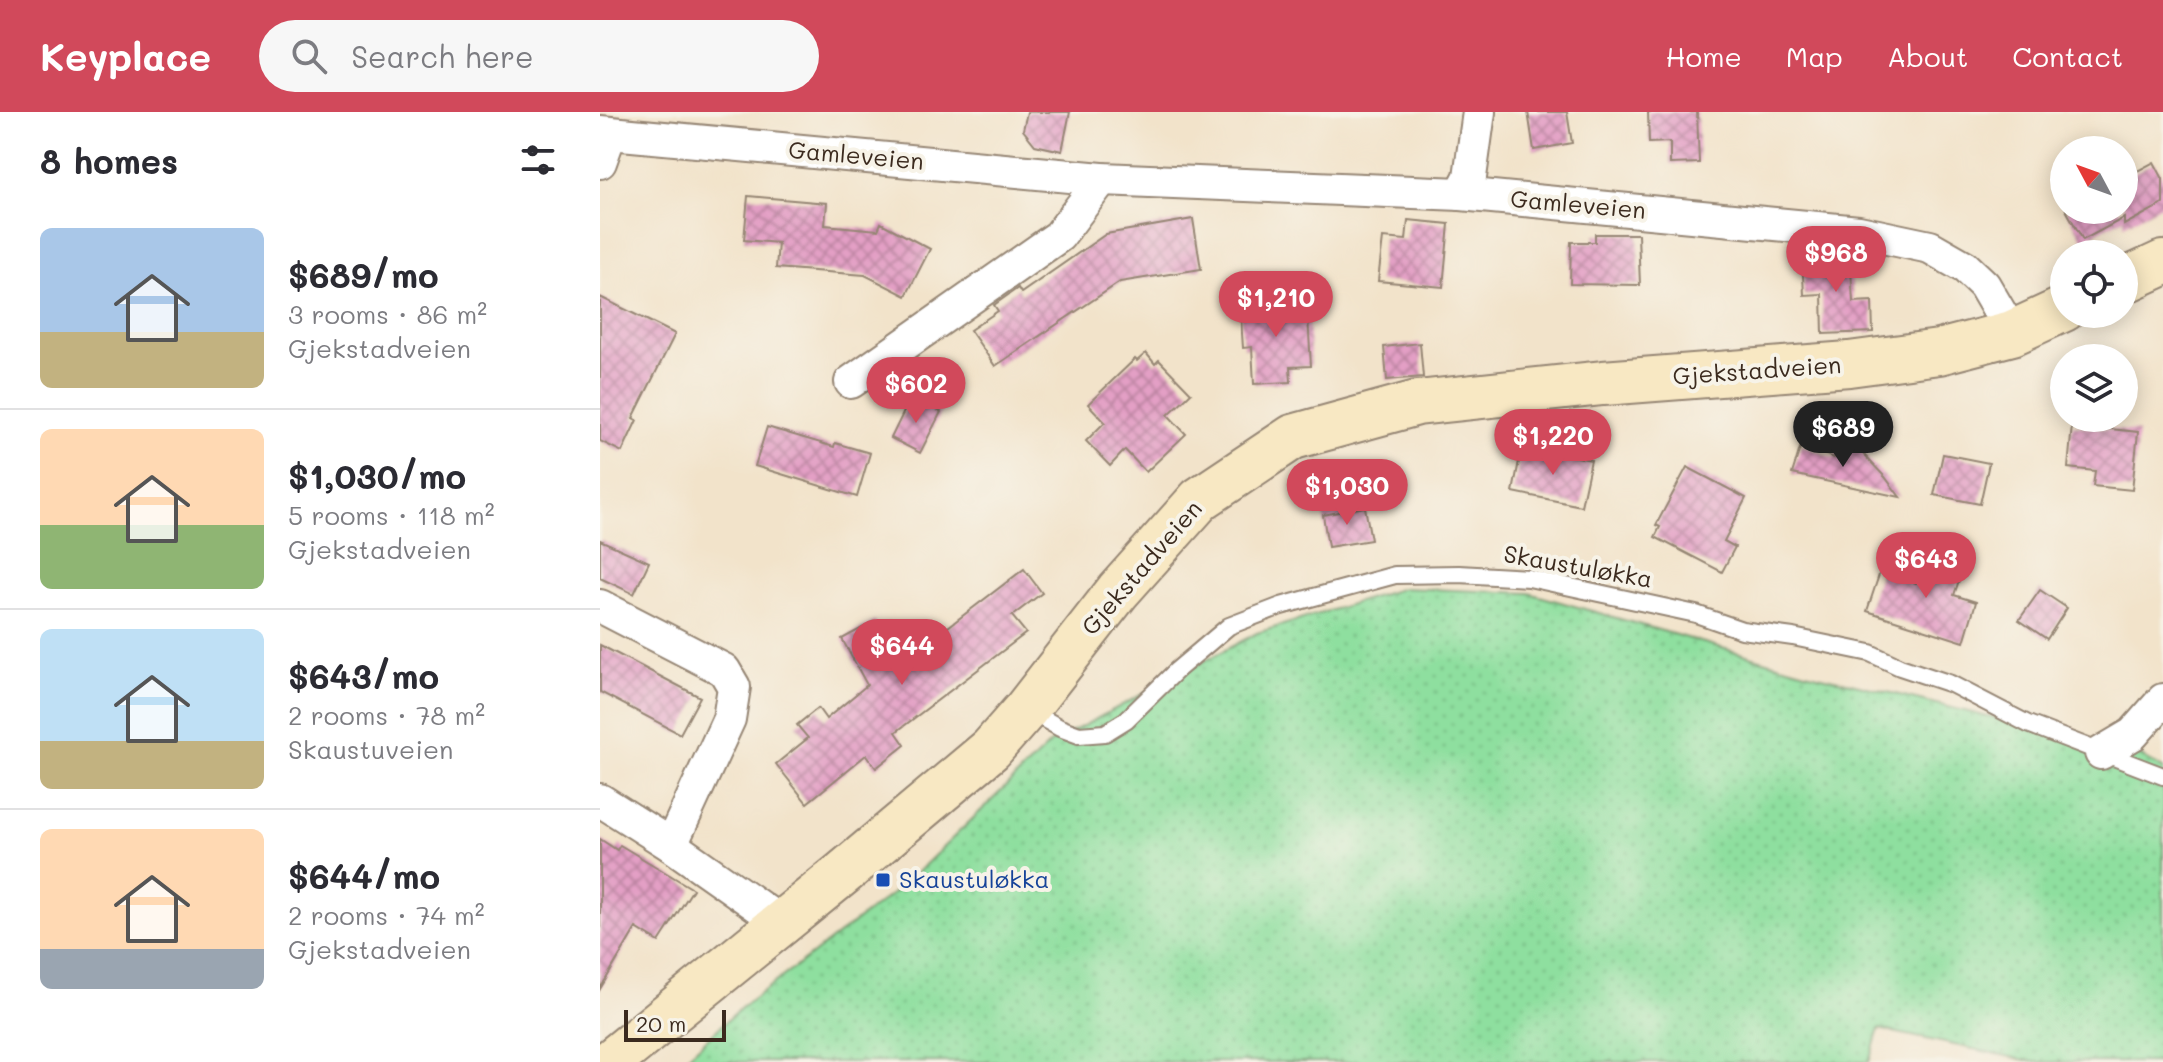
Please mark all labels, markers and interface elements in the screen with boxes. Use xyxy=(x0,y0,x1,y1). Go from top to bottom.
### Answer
search box xyxy=(259,20,819,92)
text: Keyplace xyxy=(40,31,211,81)
icon: search xyxy=(287,34,331,78)
text: Search here xyxy=(351,36,534,76)
text: Home xyxy=(1666,38,1742,74)
text: Map xyxy=(1786,38,1843,74)
text: About xyxy=(1887,38,1968,74)
text: Contact xyxy=(2012,38,2123,74)
street label: Gamleveien xyxy=(787,133,925,176)
north arrow xyxy=(2050,136,2138,224)
map controls xyxy=(2050,136,2138,432)
text: 8 homes xyxy=(40,138,178,183)
icon: filters xyxy=(516,138,560,182)
street label: Gamleveien xyxy=(1509,182,1647,225)
pin: $968 xyxy=(1789,226,1883,294)
text: $968 xyxy=(1804,235,1868,269)
button: locate xyxy=(2050,240,2138,328)
text: $689/mo xyxy=(288,252,439,297)
icon: home xyxy=(104,260,200,356)
pin: $1,210 xyxy=(1211,271,1341,339)
text: $1,210 xyxy=(1237,280,1315,314)
text: 3 rooms · 86 m² xyxy=(288,297,487,331)
text: Gjekstadveien xyxy=(288,331,471,365)
button: layers xyxy=(2050,344,2138,432)
street label: Gjekstadveien xyxy=(1672,348,1842,391)
pin: $602 xyxy=(869,357,963,425)
text: $602 xyxy=(884,366,948,400)
pin: $689 xyxy=(1796,401,1890,469)
pin: $1,220 xyxy=(1488,409,1618,477)
text: $689 xyxy=(1811,410,1875,444)
text: $1,220 xyxy=(1512,418,1594,452)
text: $1,030/mo xyxy=(288,453,466,498)
pin: $1,030 xyxy=(1282,459,1412,527)
icon: home xyxy=(104,461,200,557)
text: $1,030 xyxy=(1305,468,1389,502)
street label: Gjekstadveien xyxy=(1074,493,1208,641)
text: 5 rooms · 118 m² xyxy=(288,498,495,532)
text: Gjekstadveien xyxy=(288,532,471,566)
pin: $643 xyxy=(1879,532,1973,600)
street label: Skaustuløkka xyxy=(1501,537,1655,594)
text: $643 xyxy=(1894,541,1958,575)
pin: $644 xyxy=(855,619,949,687)
text: $644 xyxy=(870,628,934,662)
text: $643/mo xyxy=(288,653,439,698)
icon: home xyxy=(104,661,200,757)
text: 2 rooms · 78 m² xyxy=(288,698,485,732)
text: Skaustuveien xyxy=(288,732,453,766)
text: $644/mo xyxy=(288,853,440,898)
icon: home xyxy=(104,861,200,957)
place label: Skaustuløkka xyxy=(899,863,1050,894)
marker: Skaustuløkka xyxy=(874,871,892,889)
text: 2 rooms · 74 m² xyxy=(288,898,485,932)
text: Gjekstadveien xyxy=(288,932,471,966)
scale bar xyxy=(624,1006,726,1042)
text: 20 m xyxy=(636,1009,686,1038)

